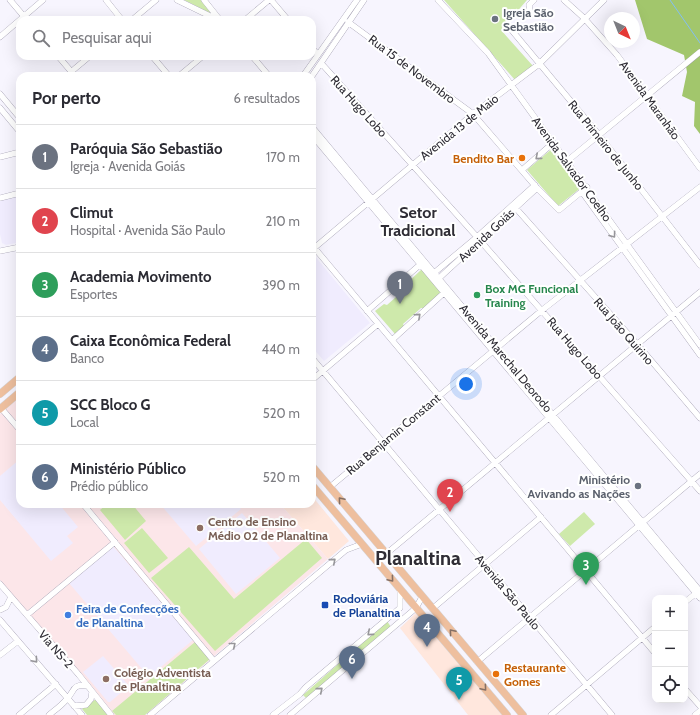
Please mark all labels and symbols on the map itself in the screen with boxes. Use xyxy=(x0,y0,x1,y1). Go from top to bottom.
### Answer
place label: Igreja São Sebastião xyxy=(503,5,554,34)
north arrow xyxy=(604,12,640,48)
marker: Igreja São Sebastião xyxy=(490,14,500,24)
street label: Rua 15 de Novembro xyxy=(366,32,459,107)
street label: Avenida Maranhão xyxy=(616,58,684,143)
street label: Rua Hugo Lobo xyxy=(327,72,391,140)
street label: Avenida 13 de Maio xyxy=(417,91,502,163)
street label: Rua Primeiro de Junho xyxy=(565,97,647,193)
street label: Avenida Salvador Coelho xyxy=(529,114,615,225)
place label: Bendito Bar xyxy=(453,151,514,166)
one-way arrow xyxy=(535,152,543,159)
marker: Bendito Bar xyxy=(517,153,527,163)
district label: Setor Tradicional xyxy=(381,203,455,240)
street label: Avenida Goiás xyxy=(455,205,517,265)
one-way arrow xyxy=(608,231,616,238)
pin: 1 xyxy=(387,271,413,304)
place label: Box MG Funcional Training xyxy=(485,281,578,310)
marker: Box MG Funcional Training xyxy=(472,290,482,300)
street label: Rua João Quirino xyxy=(591,294,657,368)
street label: Avenida Marechal Deorodo xyxy=(456,301,556,415)
one-way arrow xyxy=(413,314,421,321)
street label: Rua Hugo Lobo xyxy=(544,314,606,382)
your location xyxy=(456,374,476,394)
street label: Rua Benjamin Constant xyxy=(343,390,443,478)
place label: Ministério Avivando as Nações xyxy=(528,472,630,501)
pin: 2 xyxy=(437,479,463,512)
marker: Ministério Avivando as Nações xyxy=(633,481,643,491)
one-way arrow xyxy=(339,498,346,505)
place label: Centro de Ensino Médio 02 de Planaltina xyxy=(208,514,328,543)
marker: Centro de Ensino Médio 02 de Planaltina xyxy=(195,523,205,533)
district label: Planaltina xyxy=(375,546,461,570)
street label: Avenida São Paulo xyxy=(472,551,544,633)
pin: 3 xyxy=(573,552,599,585)
one-way arrow xyxy=(328,559,335,566)
one-way arrow xyxy=(386,574,394,582)
place label: Rodoviária de Planaltina xyxy=(333,591,400,620)
marker: Rodoviária de Planaltina xyxy=(320,600,330,610)
place label: Feira de Confecções de Planaltina xyxy=(76,601,179,630)
marker: Feira de Confecções de Planaltina xyxy=(63,610,73,620)
pin: 4 xyxy=(414,614,440,647)
street label: Via NS-2 xyxy=(35,627,77,671)
one-way arrow xyxy=(367,628,375,635)
one-way arrow xyxy=(450,629,457,637)
one-way arrow xyxy=(229,642,236,649)
pin: 6 xyxy=(339,646,365,679)
one-way arrow xyxy=(30,655,37,662)
place label: Restaurante Gomes xyxy=(504,660,566,689)
place label: Colégio Adventista de Planaltina xyxy=(114,665,211,694)
pin: 5 xyxy=(446,667,472,700)
marker: Restaurante Gomes xyxy=(491,669,501,679)
marker: Colégio Adventista de Planaltina xyxy=(101,674,111,684)
one-way arrow xyxy=(480,684,487,691)
one-way arrow xyxy=(315,688,322,695)

